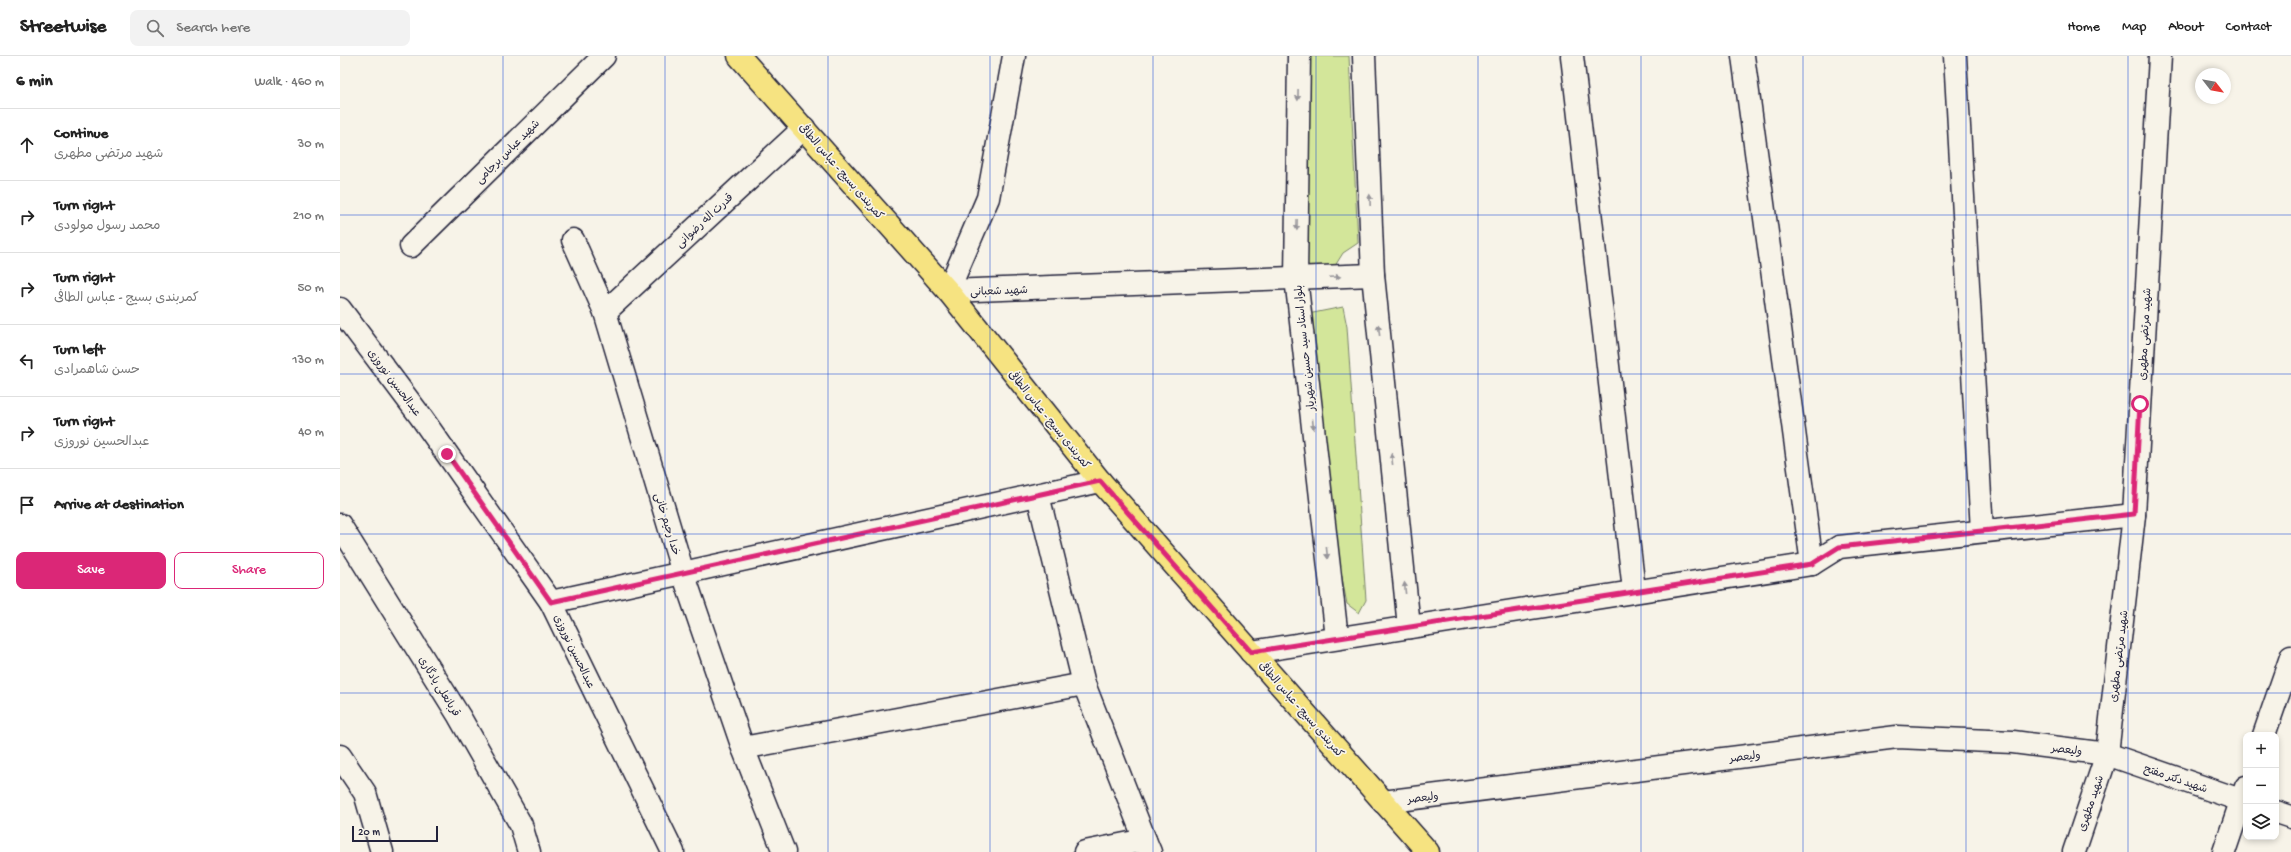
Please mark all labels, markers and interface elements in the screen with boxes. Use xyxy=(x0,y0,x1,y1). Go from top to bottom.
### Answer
search box xyxy=(130,10,410,46)
text: Streetwise xyxy=(20,16,106,39)
icon: search xyxy=(144,17,166,39)
text: Search here xyxy=(176,19,250,37)
text: Home xyxy=(2068,19,2100,36)
text: Map xyxy=(2122,19,2146,36)
text: About xyxy=(2168,19,2204,36)
text: Contact xyxy=(2226,19,2271,36)
north arrow xyxy=(2195,68,2231,104)
text: 6 min xyxy=(16,72,52,92)
text: Walk · 460 m xyxy=(254,75,324,90)
one-way arrow xyxy=(1295,89,1301,102)
street label: شهید عباس برجامی xyxy=(473,117,543,187)
street label: کمربندی بسیج - عباس الطافی xyxy=(796,120,888,223)
text: Continue xyxy=(54,125,108,143)
icon: ahead xyxy=(16,134,38,156)
text: 30 m xyxy=(298,137,324,152)
text: شهید مرتضی مطهری xyxy=(54,147,163,162)
street label: قدرت اله رضوانی xyxy=(674,191,736,251)
one-way arrow xyxy=(1367,193,1373,206)
text: Turn right xyxy=(54,197,114,215)
icon: right xyxy=(16,206,38,228)
text: 210 m xyxy=(293,209,324,224)
text: محمد رسول مولودی xyxy=(54,219,160,234)
one-way arrow xyxy=(1294,219,1300,232)
text: Turn right xyxy=(54,269,114,287)
one-way arrow xyxy=(1329,273,1341,280)
icon: right xyxy=(16,278,38,300)
text: 50 m xyxy=(297,281,324,296)
street label: شهید شعبانی xyxy=(970,284,1028,299)
street label: بلوار استاد سید حسین شهریار xyxy=(1292,284,1319,413)
street label: شهید مرتضی مطهری xyxy=(2137,288,2154,381)
text: کمربندی بسیج - عباس الطافی xyxy=(54,291,199,306)
one-way arrow xyxy=(1375,324,1382,336)
text: Turn left xyxy=(54,341,105,359)
street label: عبدالحسین نوروزی xyxy=(364,347,423,419)
icon: left xyxy=(16,350,38,372)
text: 130 m xyxy=(292,353,324,368)
text: حسن شاهمرادی xyxy=(54,363,140,378)
street label: کمربندی بسیج - عباس الطافی xyxy=(1005,366,1095,472)
route start xyxy=(2131,395,2149,413)
text: Turn right xyxy=(54,413,114,431)
one-way arrow xyxy=(1310,418,1316,430)
icon: right xyxy=(16,422,38,444)
text: 40 m xyxy=(298,425,324,440)
text: عبدالحسین نوروزی xyxy=(54,435,149,450)
route end xyxy=(438,445,456,463)
one-way arrow xyxy=(1388,453,1395,465)
street label: خدا رحیم خانی xyxy=(650,492,682,557)
icon: arrive xyxy=(16,494,38,516)
text: Arrive at destination xyxy=(54,496,184,514)
one-way arrow xyxy=(1324,547,1330,559)
button: Save xyxy=(16,552,166,589)
button: Share xyxy=(174,552,324,589)
one-way arrow xyxy=(1401,582,1408,594)
street label: شهید مرتضی مطهری xyxy=(2107,609,2132,703)
street label: عبدالحسین نوروزی xyxy=(550,613,597,691)
street label: قربانعلی یادگاری xyxy=(415,654,463,719)
street label: کمربندی بسیج - عباس الطافی xyxy=(1256,658,1348,761)
map controls xyxy=(2243,732,2279,840)
button: + xyxy=(2243,732,2279,768)
street label: ولیعصر xyxy=(2050,742,2083,759)
street label: ولیعصر xyxy=(1728,749,1761,766)
street label: شهید دکتر مفتح xyxy=(2142,762,2209,796)
button: − xyxy=(2243,768,2279,804)
street label: شهید مطهری xyxy=(2076,774,2107,833)
street label: ولیعصر xyxy=(1406,790,1439,807)
button: layers xyxy=(2243,804,2279,840)
scale bar xyxy=(352,824,438,843)
text: 20 m xyxy=(358,827,380,839)

